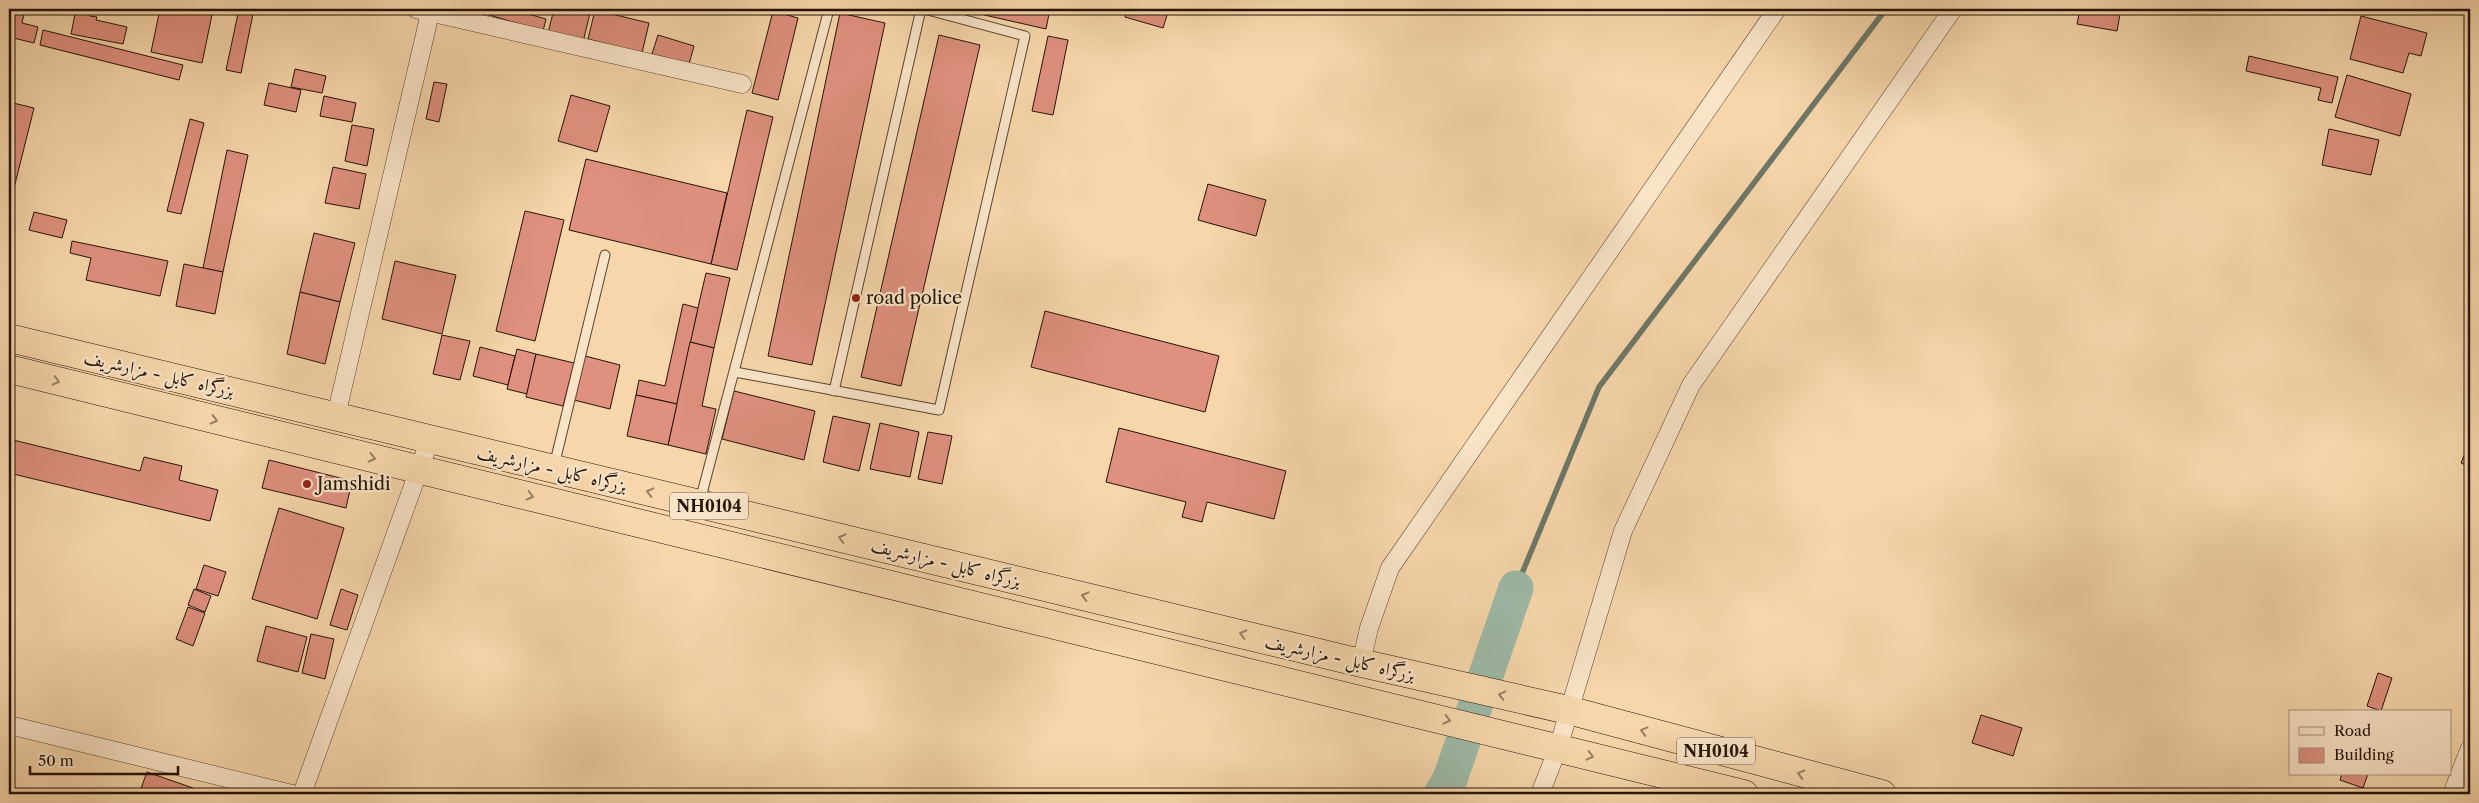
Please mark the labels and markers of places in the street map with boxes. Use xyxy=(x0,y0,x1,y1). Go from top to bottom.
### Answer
place label: road police xyxy=(866,287,962,309)
marker: road police xyxy=(850,292,862,304)
place label: Jamshidi xyxy=(314,473,391,495)
marker: Jamshidi xyxy=(301,478,313,490)

